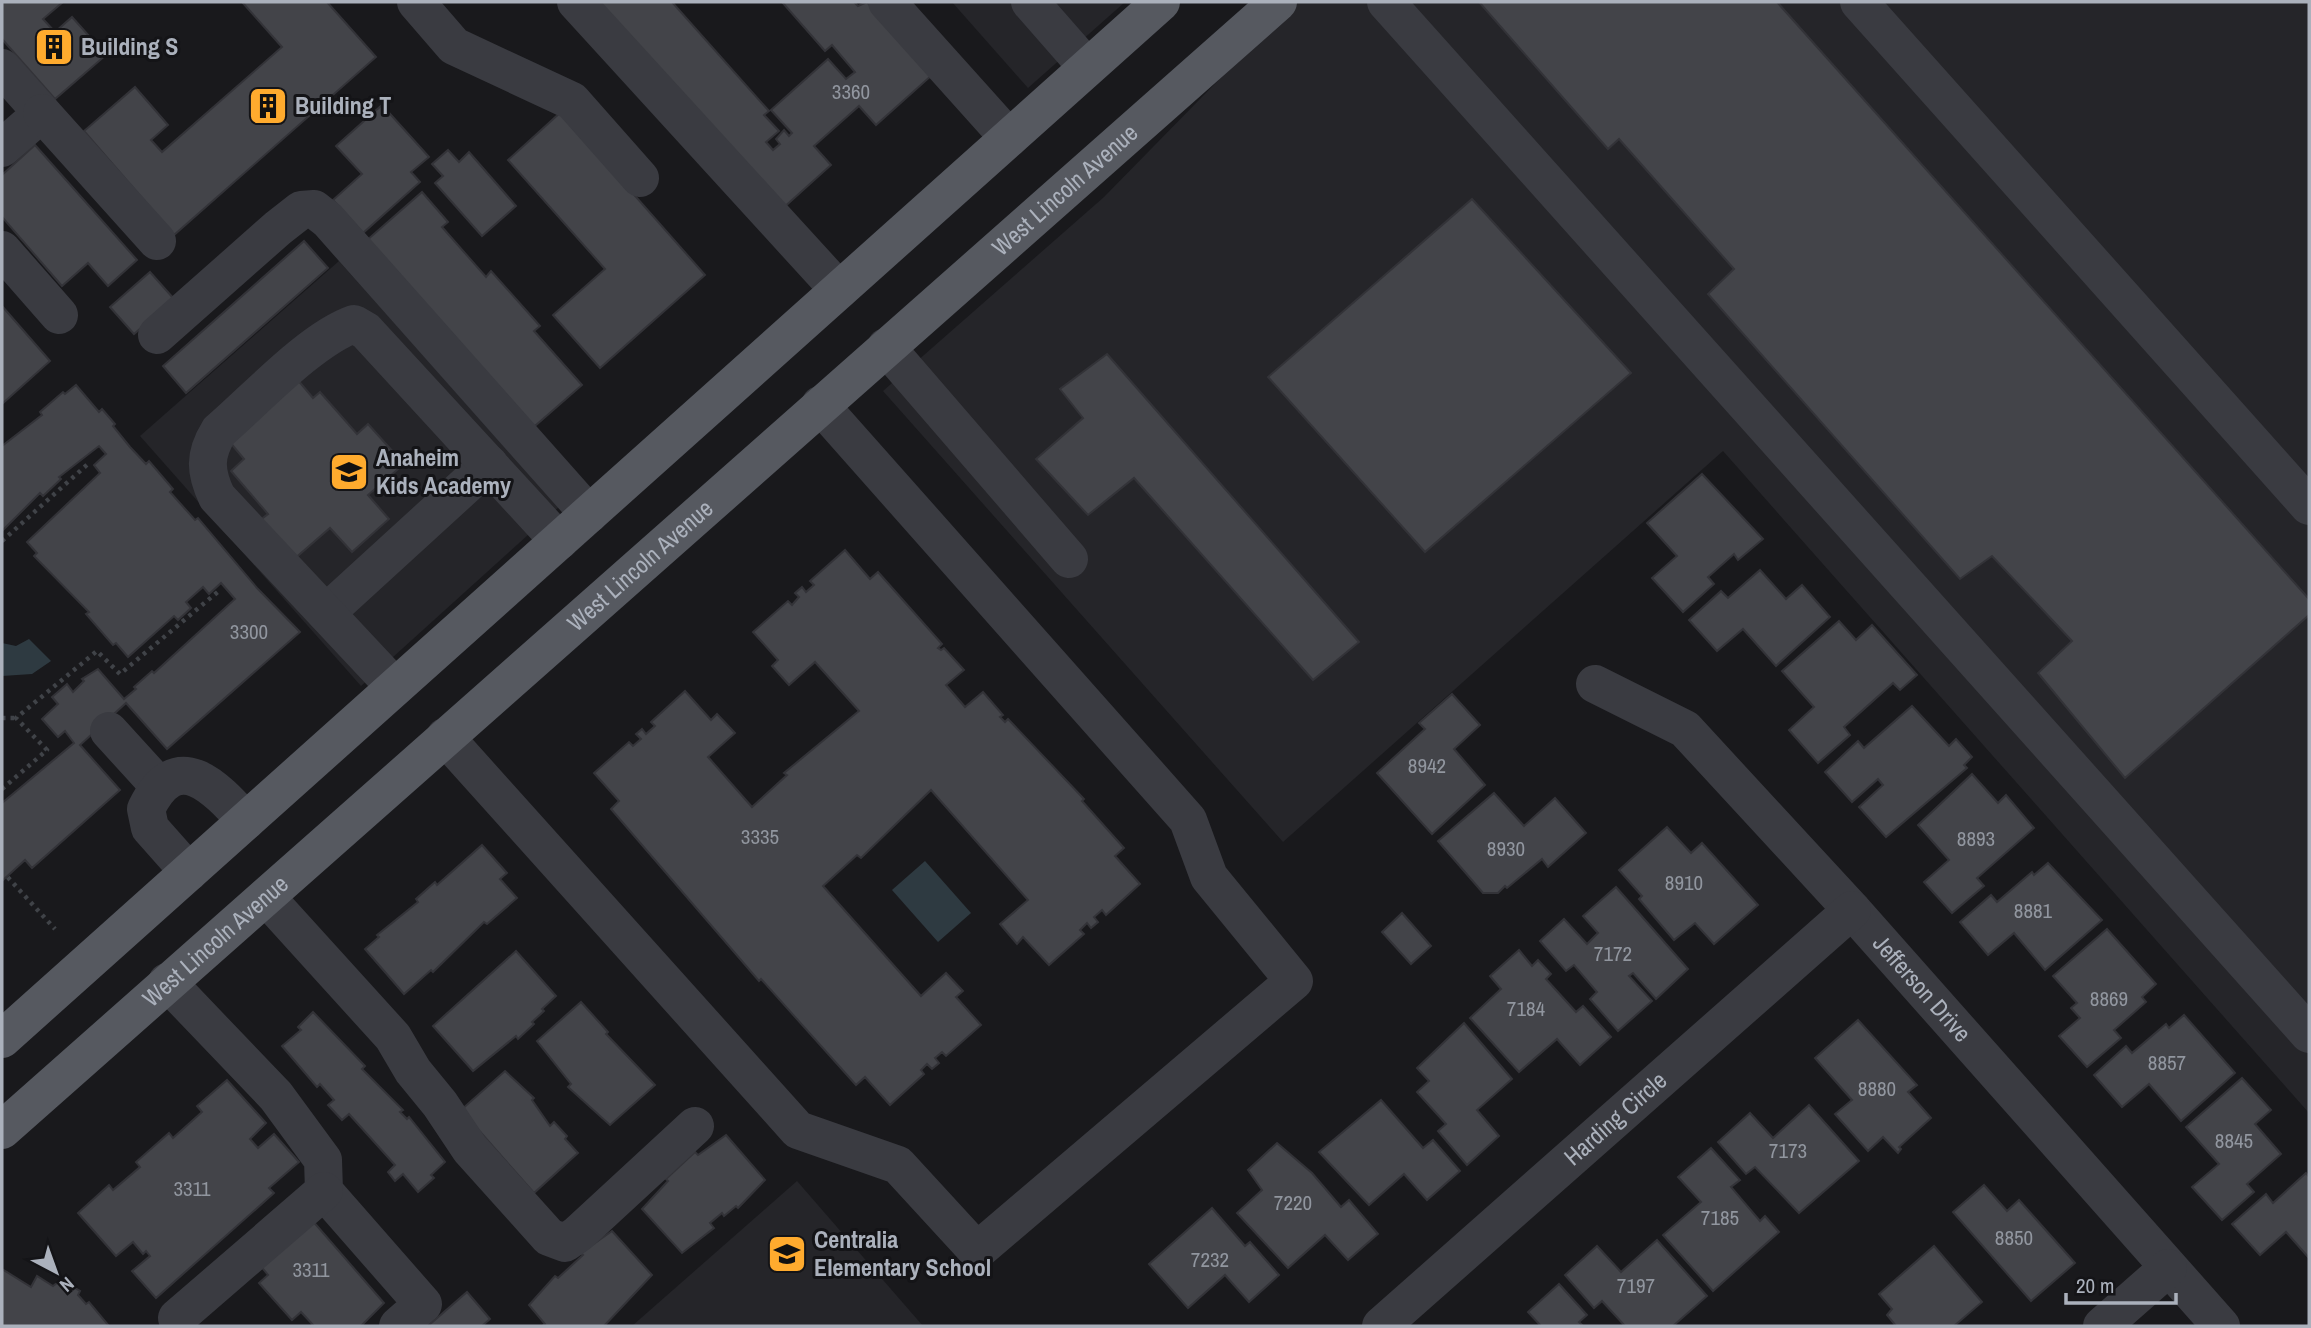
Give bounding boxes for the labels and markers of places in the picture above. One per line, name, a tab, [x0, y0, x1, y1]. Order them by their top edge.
building icon: Building S	[33, 26, 75, 68]
place label: Building S	[81, 30, 178, 62]
building icon: Building T	[247, 85, 289, 127]
place label: Building T	[295, 89, 391, 121]
place label: Anaheim Kids Academy	[376, 441, 511, 501]
school or university icon: Anaheim Kids Academy	[328, 451, 370, 493]
place label: Centralia Elementary School	[814, 1223, 991, 1283]
school or university icon: Centralia Elementary School	[766, 1233, 808, 1275]

